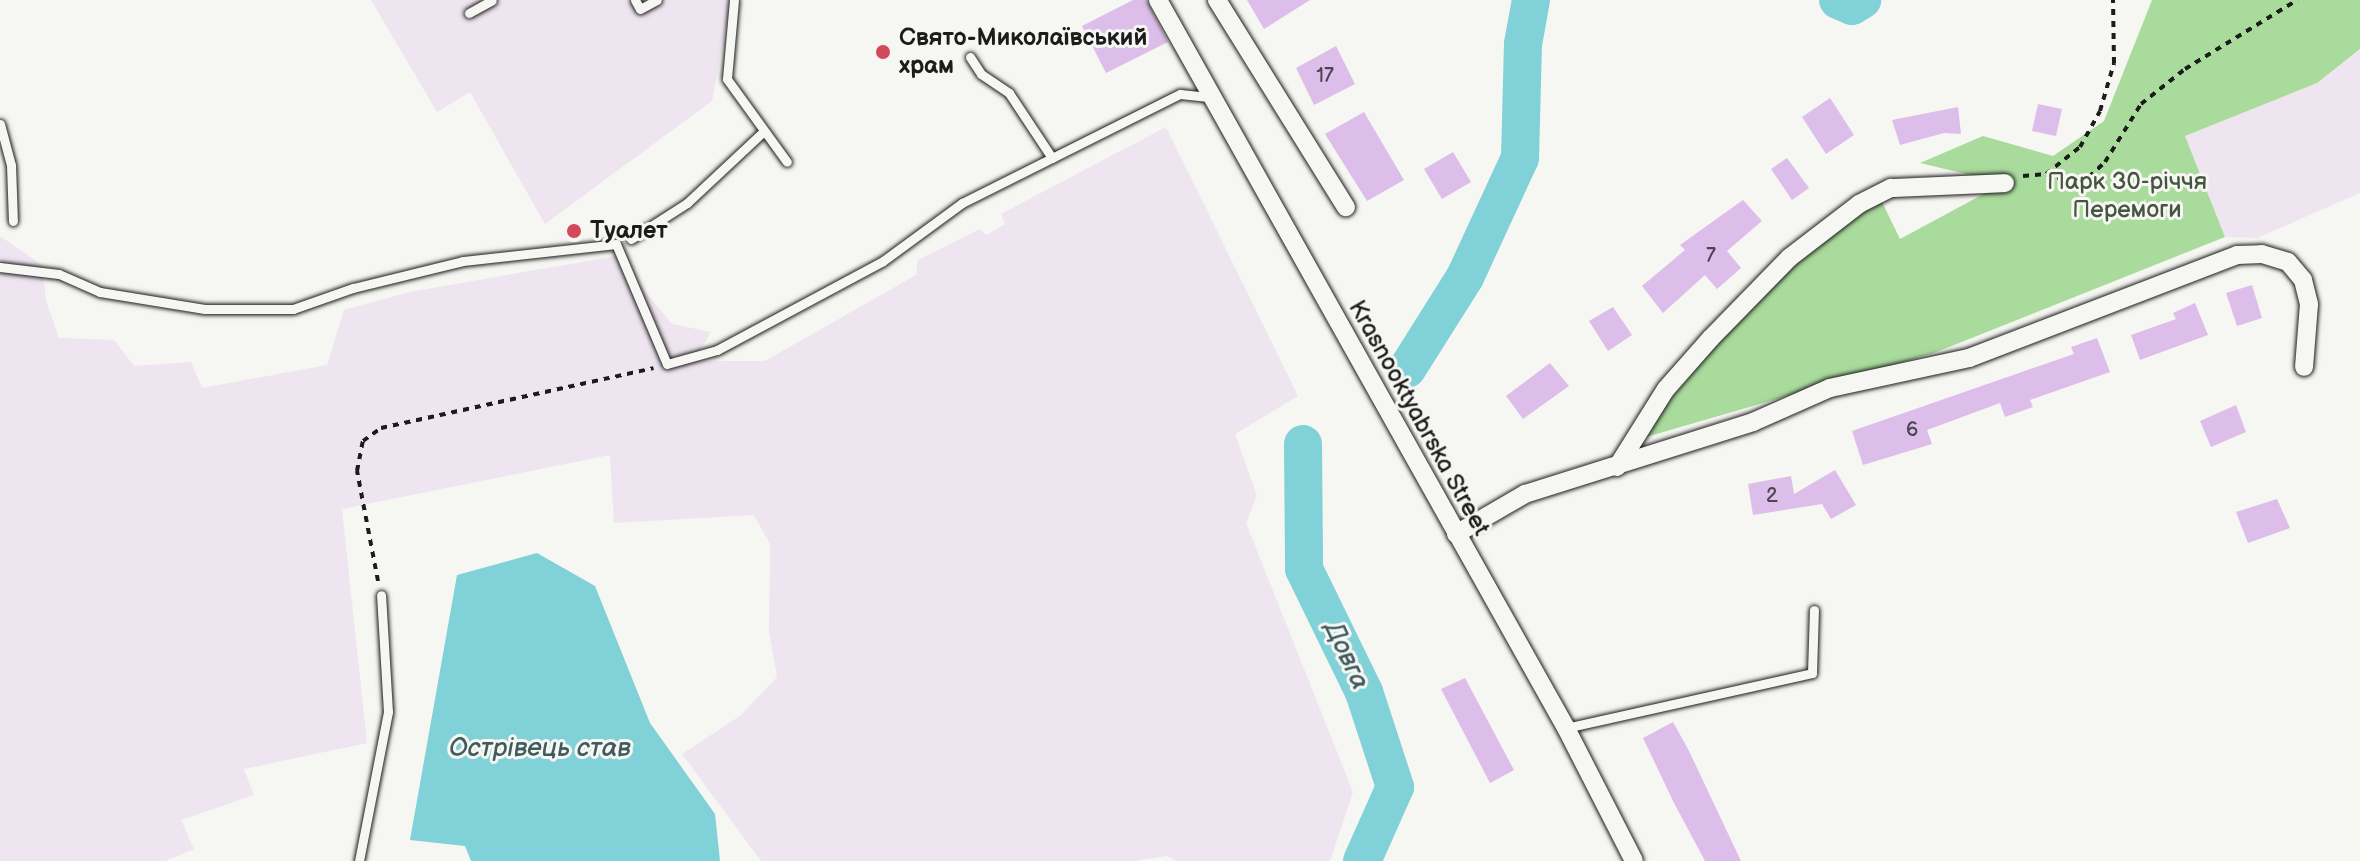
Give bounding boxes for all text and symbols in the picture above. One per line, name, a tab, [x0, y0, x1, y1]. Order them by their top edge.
place label: Свято-Миколаївський храм	[899, 24, 1147, 80]
marker: Свято-Миколаївський храм	[874, 43, 892, 61]
house number: 17	[1316, 64, 1334, 88]
park label: Парк 30-річчя Перемоги	[2047, 168, 2207, 224]
place label: Туалет	[590, 217, 668, 245]
marker: Туалет	[565, 222, 583, 240]
house number: 7	[1706, 244, 1716, 268]
street label: Krasnooktyabrska Street	[1342, 295, 1496, 541]
house number: 6	[1906, 418, 1918, 442]
house number: 2	[1766, 484, 1778, 508]
water label: Довга	[1317, 617, 1375, 695]
water label: Острівець став	[449, 733, 631, 765]

